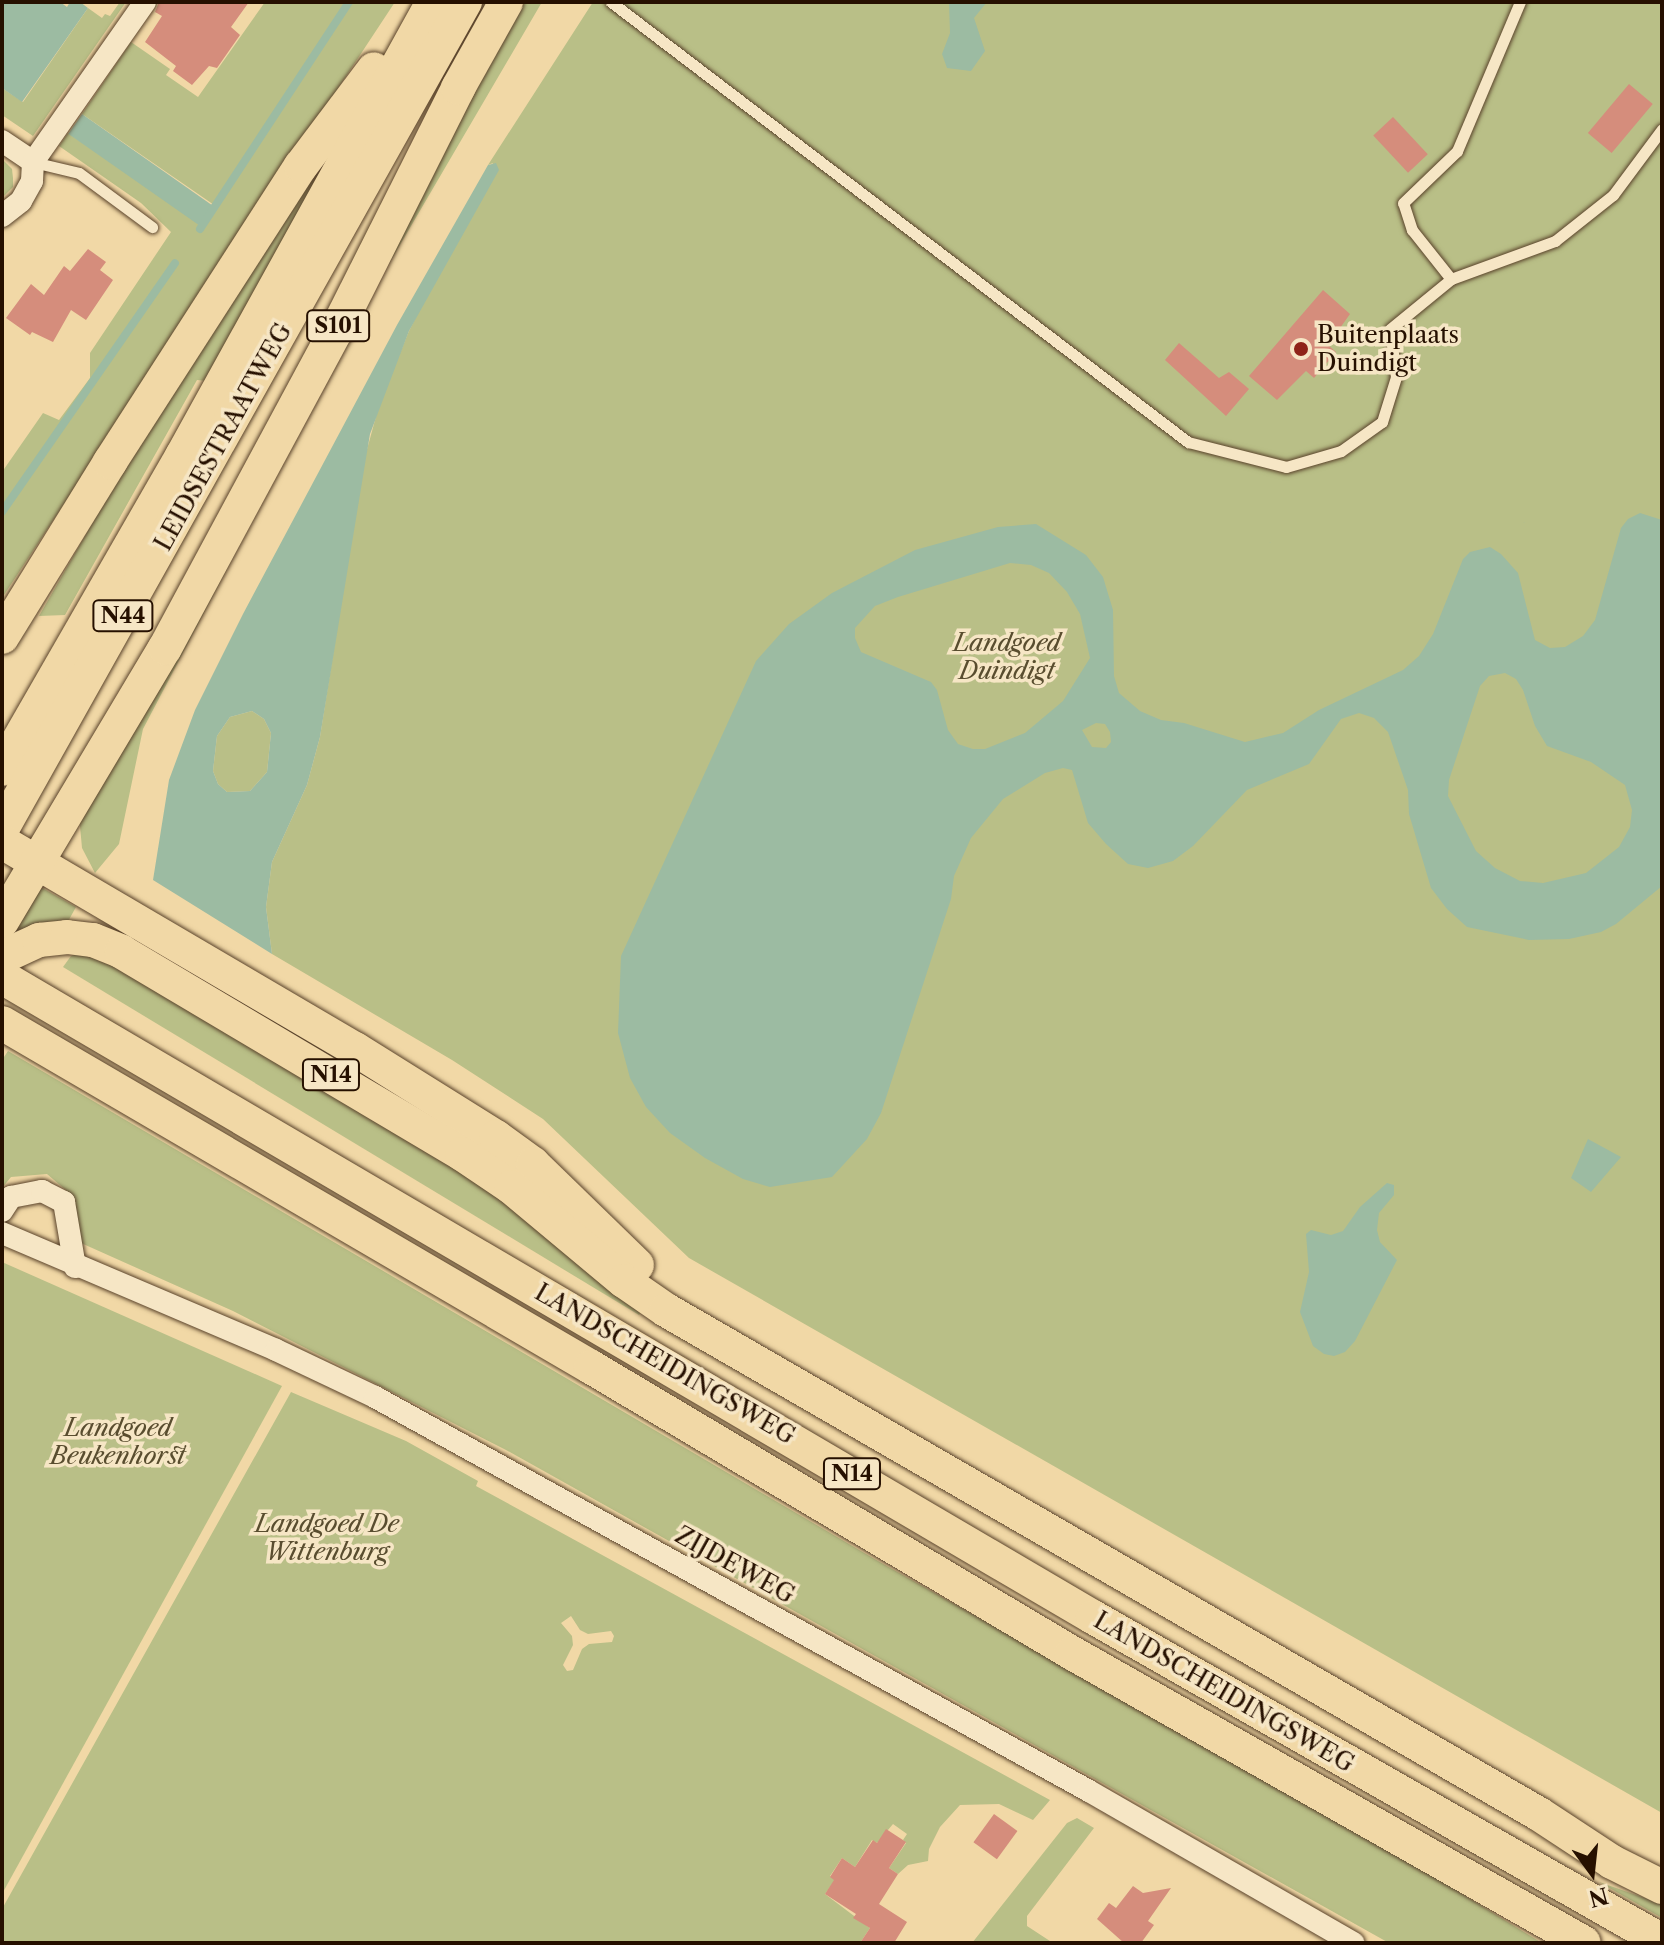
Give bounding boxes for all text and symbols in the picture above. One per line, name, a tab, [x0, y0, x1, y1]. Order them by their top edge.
road number: S101	[306, 308, 370, 344]
street label: LEIDSESTRAATWEG	[148, 318, 298, 556]
place label: Buitenplaats Duindigt	[1317, 321, 1459, 377]
marker: Buitenplaats Duindigt	[1292, 340, 1310, 358]
road number: N44	[91, 598, 155, 634]
park label: Landgoed Duindigt	[953, 629, 1061, 685]
road number: N14	[301, 1057, 361, 1093]
street label: LANDSCHEIDINGSWEG	[530, 1278, 800, 1450]
park label: Landgoed Beukenhorst	[50, 1414, 186, 1470]
road number: N14	[822, 1456, 882, 1492]
park label: Landgoed De Wittenburg	[255, 1510, 399, 1566]
street label: ZIJDEWEG	[670, 1520, 800, 1610]
street label: LANDSCHEIDINGSWEG	[1089, 1606, 1359, 1778]
north arrow	[1552, 1833, 1632, 1913]
text: N	[1586, 1881, 1611, 1912]

